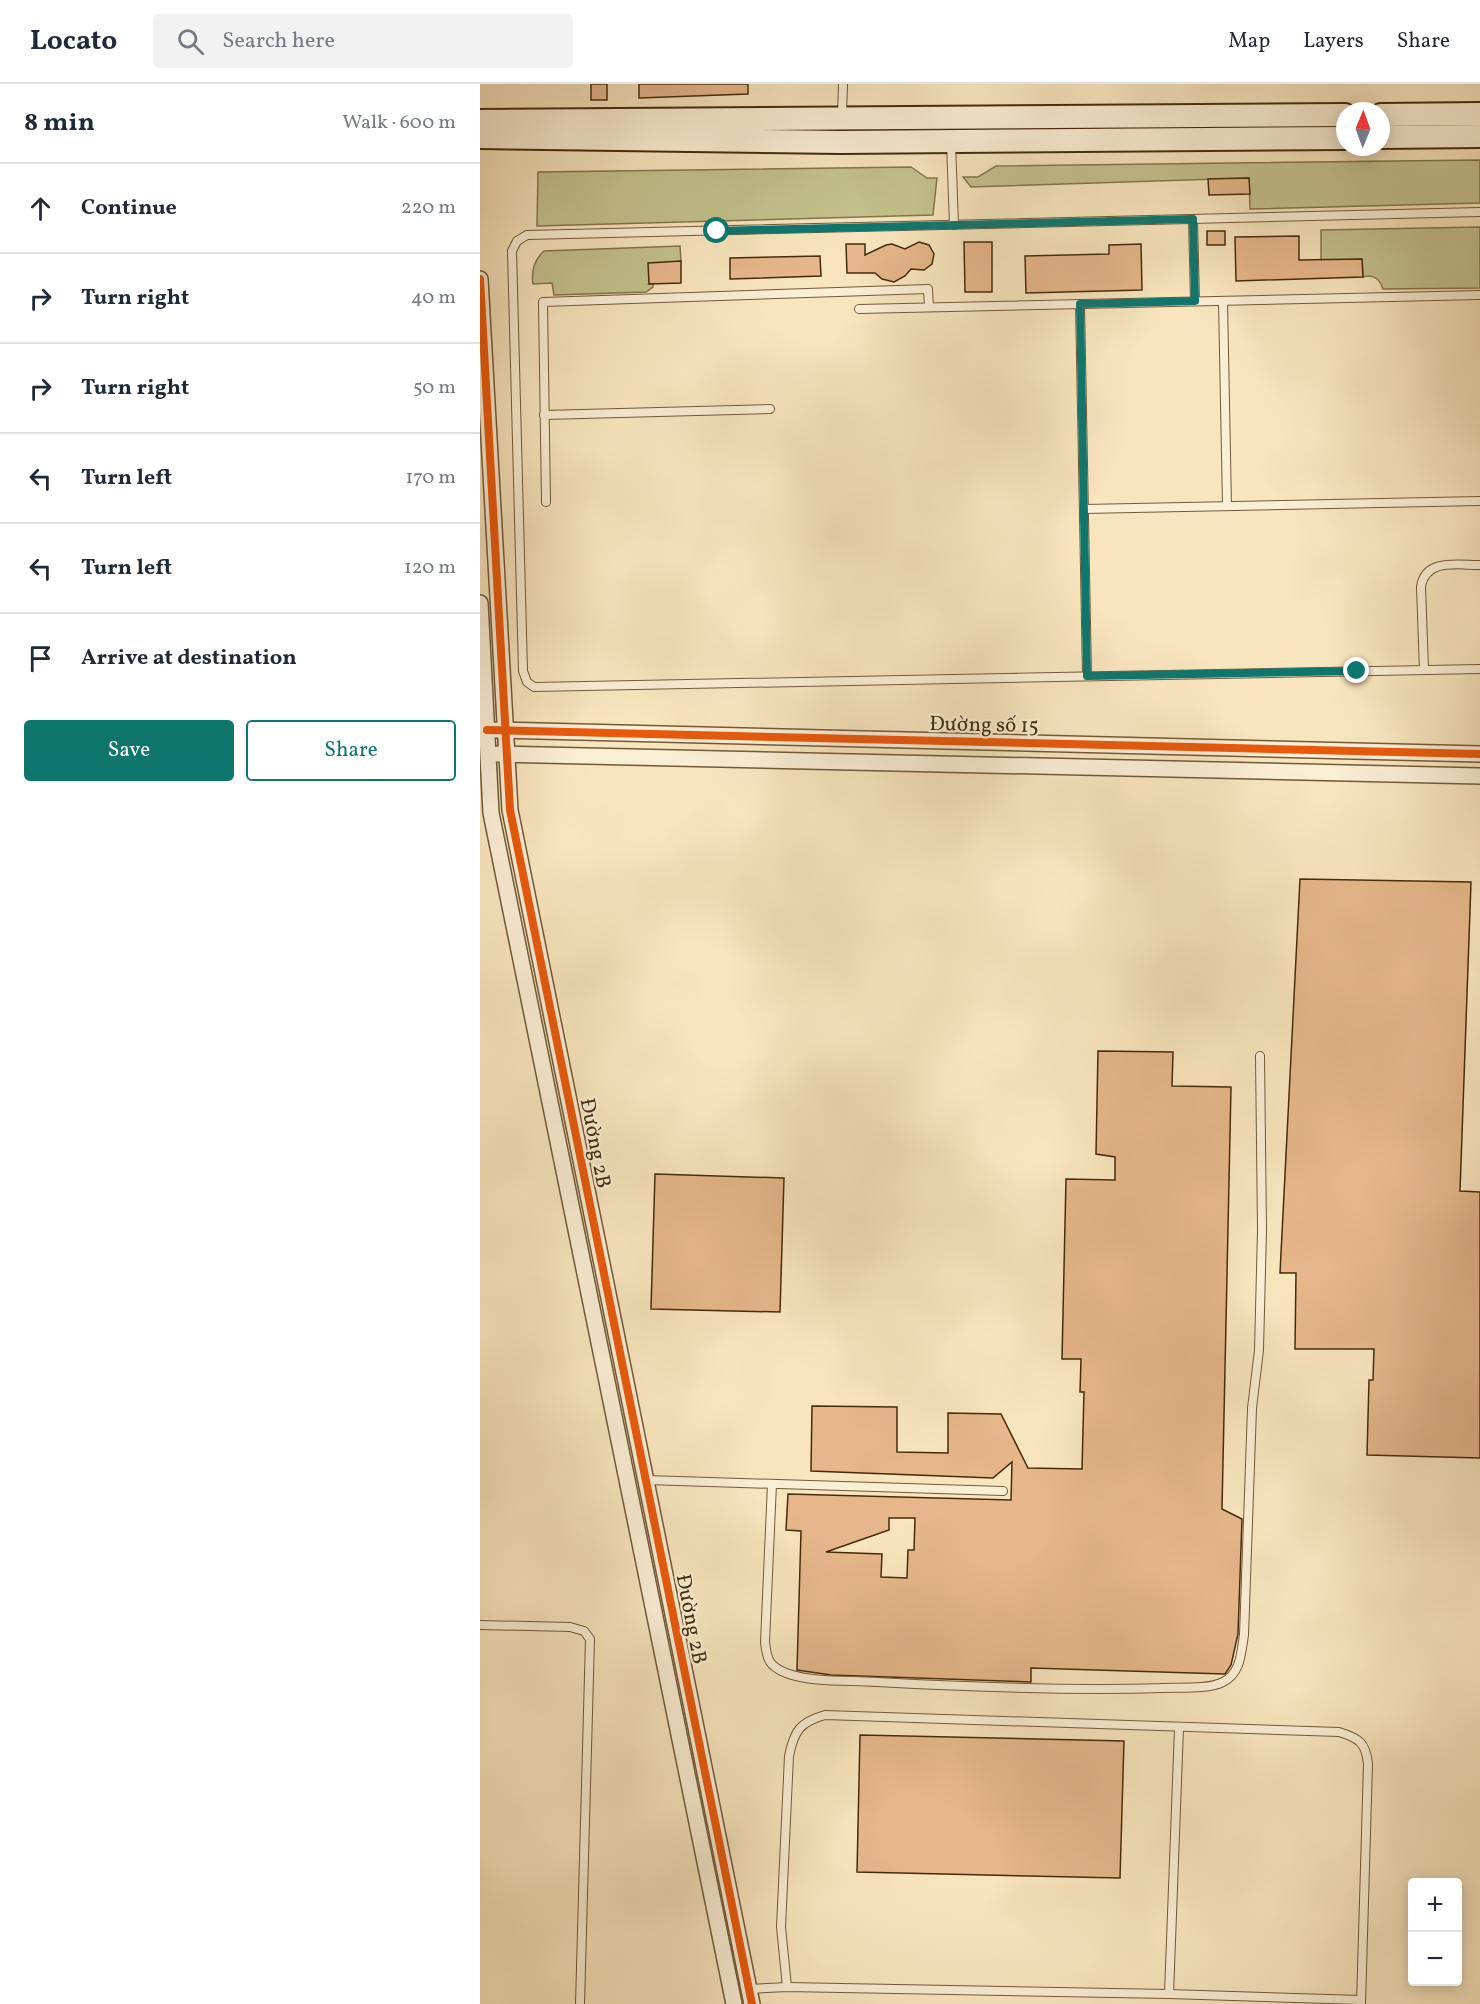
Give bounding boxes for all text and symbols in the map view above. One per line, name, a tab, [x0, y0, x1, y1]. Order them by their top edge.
search box	[153, 14, 573, 68]
text: Locato	[30, 22, 117, 61]
icon: search	[174, 25, 207, 58]
text: Search here	[222, 26, 335, 57]
text: Map	[1228, 27, 1270, 56]
text: Layers	[1303, 27, 1364, 56]
text: Share	[1397, 27, 1450, 56]
north arrow	[1336, 102, 1390, 156]
text: 8 min	[24, 105, 95, 141]
text: Walk · 600 m	[342, 109, 456, 137]
icon: ahead	[24, 192, 57, 225]
text: Continue	[81, 193, 177, 224]
text: 220 m	[401, 194, 456, 222]
route start	[703, 217, 729, 243]
icon: right	[24, 282, 57, 315]
text: Turn right	[81, 283, 189, 314]
text: 40 m	[411, 284, 456, 312]
icon: right	[24, 372, 57, 405]
text: Turn right	[81, 373, 189, 404]
text: 50 m	[413, 374, 456, 402]
icon: left	[24, 462, 57, 495]
text: Turn left	[81, 463, 172, 494]
text: 170 m	[406, 464, 456, 492]
icon: left	[24, 552, 57, 585]
text: Turn left	[81, 553, 172, 584]
text: 120 m	[404, 554, 456, 582]
icon: arrive	[24, 642, 57, 675]
text: Arrive at destination	[81, 643, 297, 674]
route end	[1343, 657, 1369, 683]
street label: Đường số 15	[929, 710, 1039, 741]
button: Save	[24, 720, 234, 781]
button: Share	[246, 720, 456, 781]
street label: Đường 2B	[572, 1096, 617, 1191]
street label: Đường 2B	[668, 1572, 713, 1667]
map controls	[1408, 1878, 1462, 1986]
button: +	[1408, 1878, 1462, 1932]
button: −	[1408, 1932, 1462, 1986]

